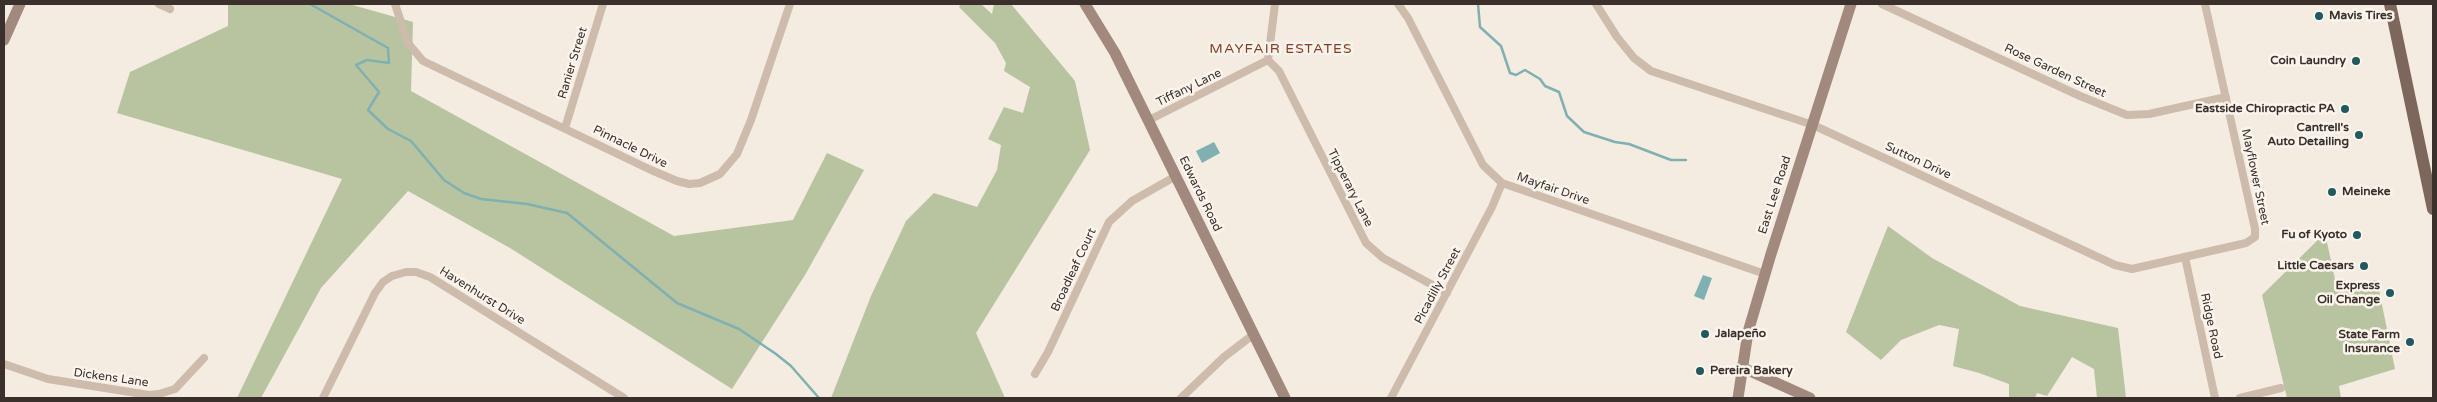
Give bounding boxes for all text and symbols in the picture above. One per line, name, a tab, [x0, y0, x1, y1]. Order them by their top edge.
place label: Mavis Tires	[2329, 9, 2393, 23]
marker: Mavis Tires	[2313, 10, 2325, 22]
street label: Ranier Street	[555, 25, 591, 101]
district label: MAYFAIR ESTATES	[1207, 41, 1355, 57]
street label: Rose Garden Street	[2002, 41, 2108, 101]
place label: Coin Laundry	[2270, 54, 2346, 68]
marker: Coin Laundry	[2350, 55, 2362, 67]
street label: Tiffany Lane	[1154, 66, 1224, 110]
place label: Eastside Chiropractic PA	[2195, 102, 2335, 116]
marker: Eastside Chiropractic PA	[2339, 103, 2351, 115]
place label: Cantrell's Auto Detailing	[2267, 121, 2349, 149]
street label: Pinnacle Drive	[590, 123, 670, 171]
street label: Mayflower Street	[2238, 128, 2272, 226]
marker: Cantrell's Auto Detailing	[2353, 129, 2365, 141]
street label: Sutton Drive	[1883, 139, 1953, 183]
street label: Tipperary Lane	[1324, 147, 1376, 229]
street label: Edwards Road	[1175, 154, 1225, 234]
street label: East Lee Road	[1756, 154, 1794, 236]
street label: Mayfair Drive	[1515, 170, 1591, 208]
place label: Meineke	[2342, 185, 2391, 199]
marker: Meineke	[2326, 186, 2338, 198]
street label: Broadleaf Court	[1048, 226, 1100, 314]
place label: Fu of Kyoto	[2281, 228, 2347, 242]
marker: Fu of Kyoto	[2351, 229, 2363, 241]
street label: Picadilly Street	[1412, 245, 1464, 327]
place label: Little Caesars	[2277, 259, 2354, 273]
marker: Little Caesars	[2358, 260, 2370, 272]
street label: Havenhurst Drive	[437, 264, 527, 328]
place label: Express Oil Change	[2317, 279, 2380, 307]
marker: Express Oil Change	[2384, 287, 2396, 299]
street label: Ridge Road	[2197, 292, 2225, 360]
place label: Jalapeño	[1715, 327, 1766, 341]
marker: Jalapeño	[1699, 328, 1711, 340]
place label: State Farm Insurance	[2339, 328, 2400, 356]
marker: State Farm Insurance	[2404, 336, 2416, 348]
place label: Pereira Bakery	[1710, 364, 1793, 378]
marker: Pereira Bakery	[1694, 365, 1706, 377]
street label: Dickens Lane	[73, 366, 149, 390]

